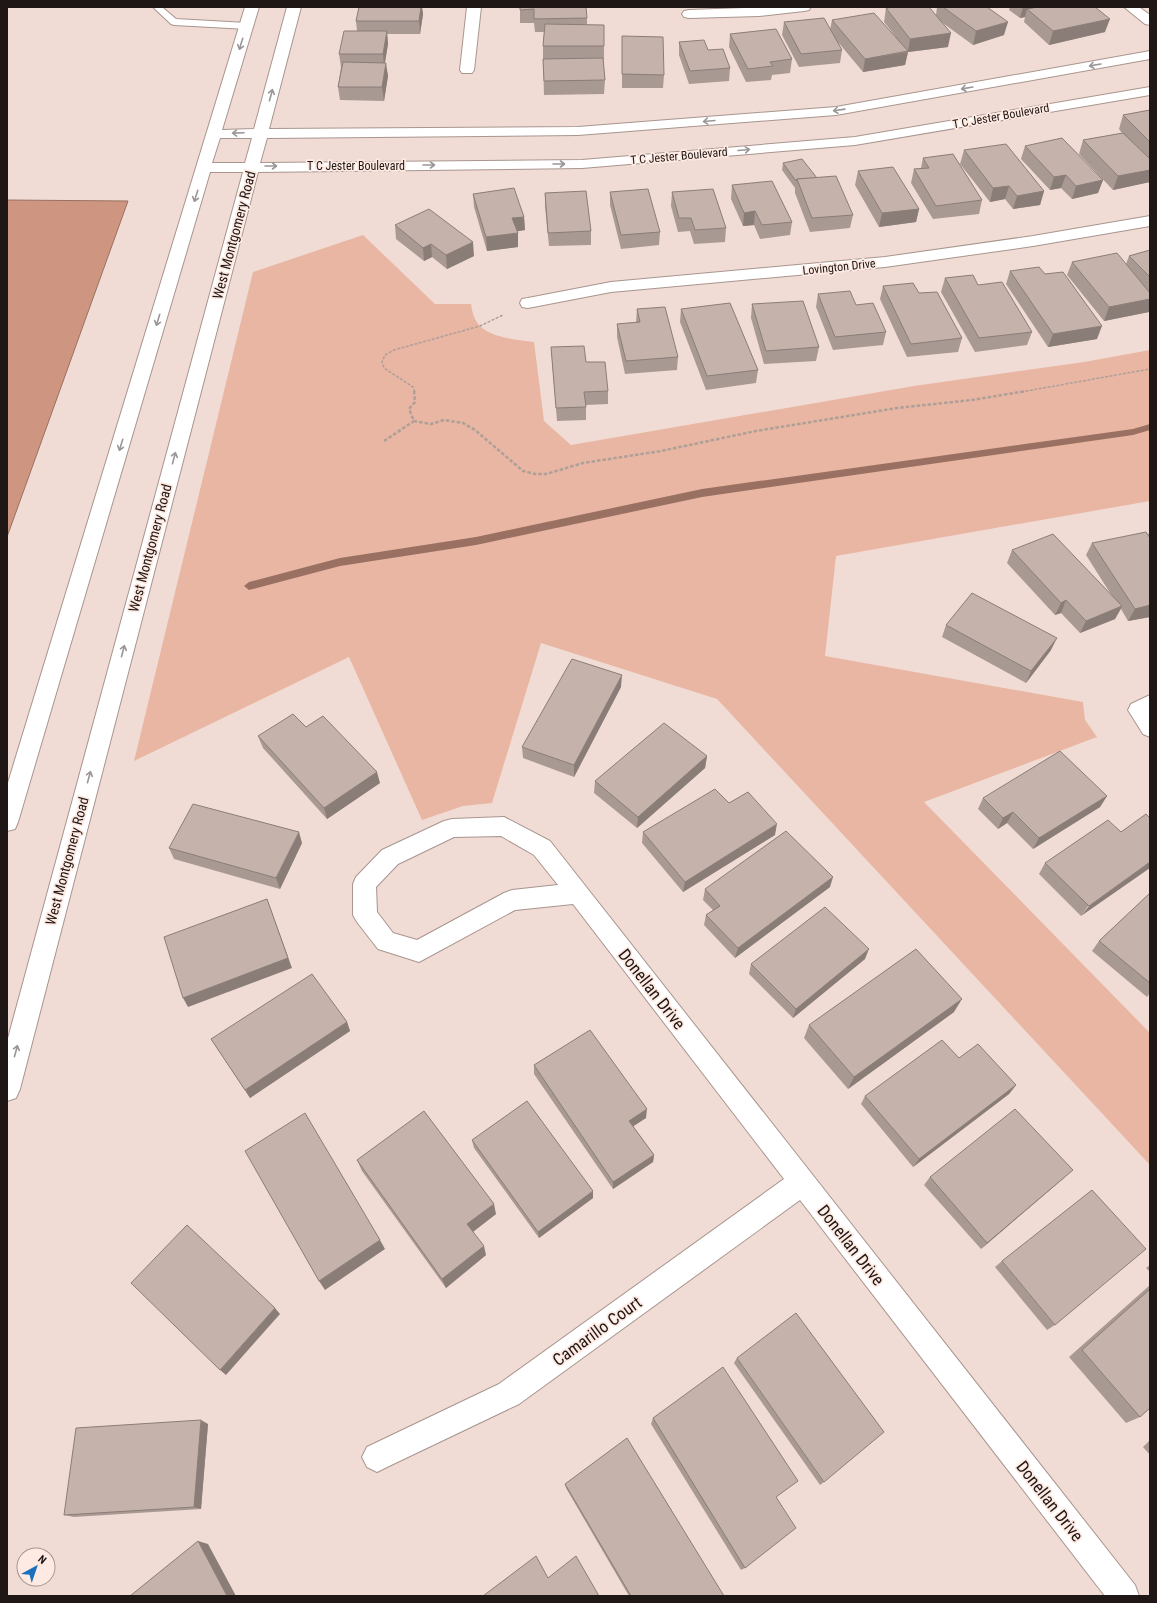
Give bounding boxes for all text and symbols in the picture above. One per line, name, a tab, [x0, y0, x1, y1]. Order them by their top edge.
one-way arrow	[237, 38, 244, 51]
one-way arrow	[1089, 61, 1102, 69]
one-way arrow	[961, 84, 974, 92]
one-way arrow	[268, 89, 275, 102]
street label: T C Jester Boulevard	[952, 101, 1050, 131]
one-way arrow	[833, 106, 846, 114]
one-way arrow	[703, 117, 716, 124]
one-way arrow	[232, 130, 245, 137]
street label: T C Jester Boulevard	[630, 145, 728, 167]
one-way arrow	[737, 147, 750, 154]
street label: T C Jester Boulevard	[307, 159, 405, 173]
one-way arrow	[552, 160, 565, 168]
one-way arrow	[422, 161, 435, 169]
one-way arrow	[264, 162, 277, 170]
street label: West Montgomery Road	[209, 169, 259, 301]
one-way arrow	[192, 189, 199, 202]
street label: Lovington Drive	[802, 256, 877, 278]
one-way arrow	[154, 313, 161, 326]
one-way arrow	[117, 438, 124, 451]
one-way arrow	[171, 452, 178, 465]
street label: West Montgomery Road	[125, 482, 175, 614]
one-way arrow	[120, 645, 127, 658]
one-way arrow	[86, 770, 93, 783]
street label: West Montgomery Road	[42, 795, 92, 927]
street label: Donellan Drive	[614, 945, 690, 1033]
one-way arrow	[13, 1045, 20, 1058]
street label: Donellan Drive	[813, 1201, 889, 1289]
street label: Camarillo Court	[549, 1292, 645, 1370]
street label: Donellan Drive	[1012, 1457, 1088, 1545]
north arrow	[16, 1547, 56, 1587]
text: N	[35, 1553, 49, 1567]

